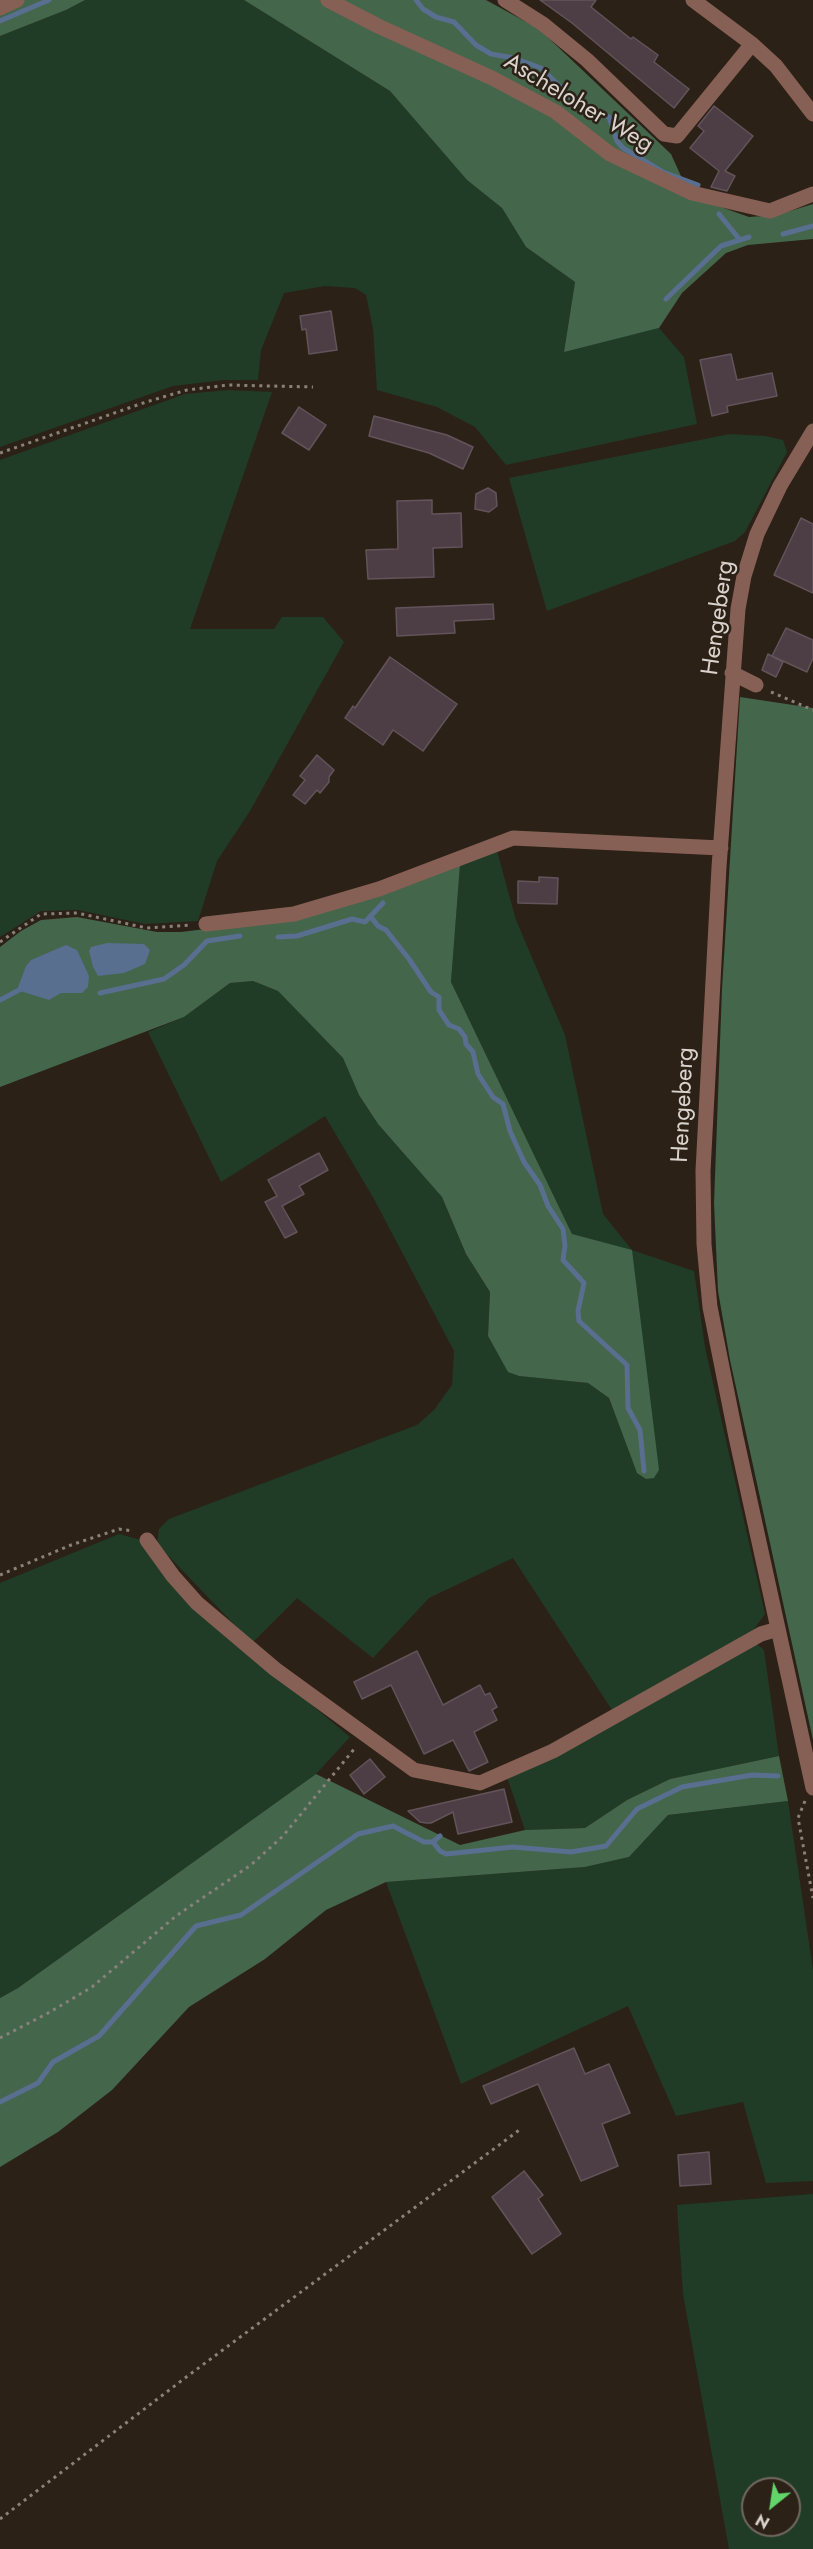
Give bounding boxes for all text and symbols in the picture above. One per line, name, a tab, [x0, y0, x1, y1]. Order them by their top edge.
street label: Ascheloher Weg	[498, 48, 658, 160]
street label: Hengeberg	[697, 559, 741, 677]
street label: Hengeberg	[667, 1046, 701, 1164]
north arrow	[741, 2477, 801, 2537]
text: N	[751, 2508, 774, 2534]

